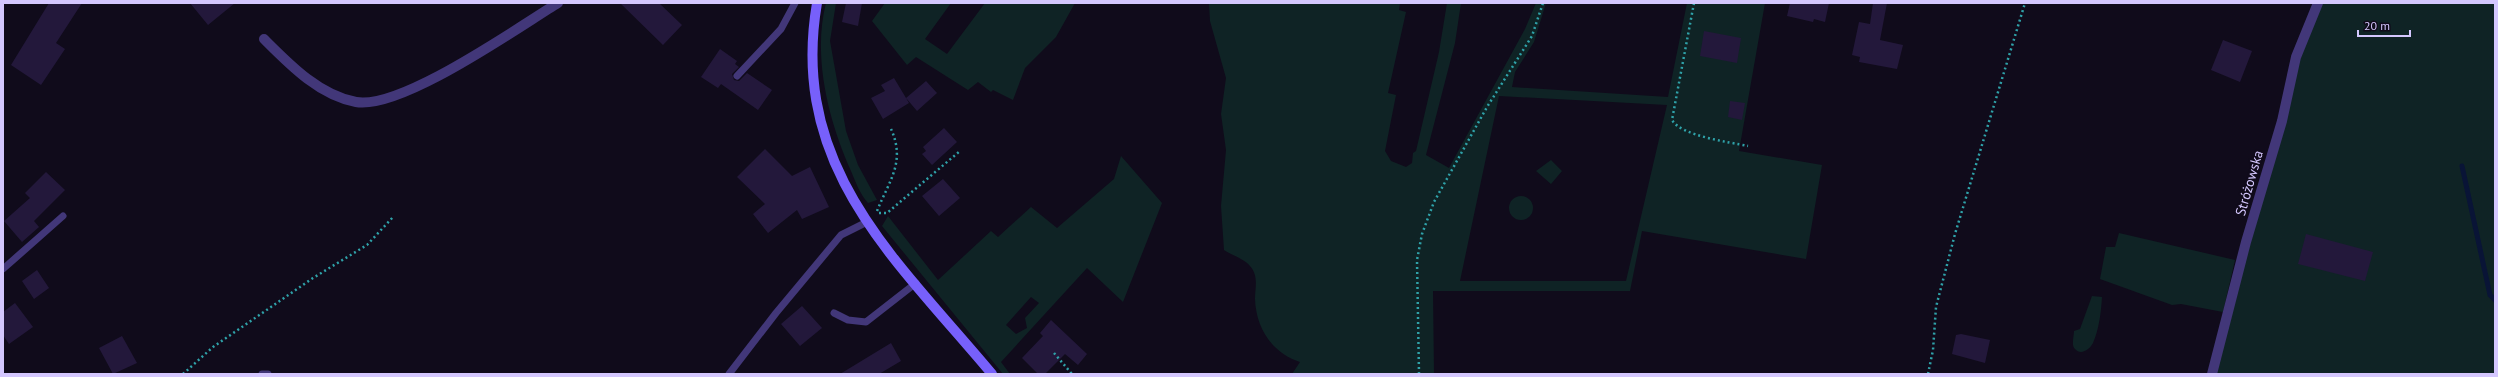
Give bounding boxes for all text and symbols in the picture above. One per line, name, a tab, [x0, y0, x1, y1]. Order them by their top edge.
scale bar	[2358, 12, 2410, 38]
text: 20 m	[2364, 18, 2390, 33]
street label: Stróżowska	[2231, 148, 2267, 218]

